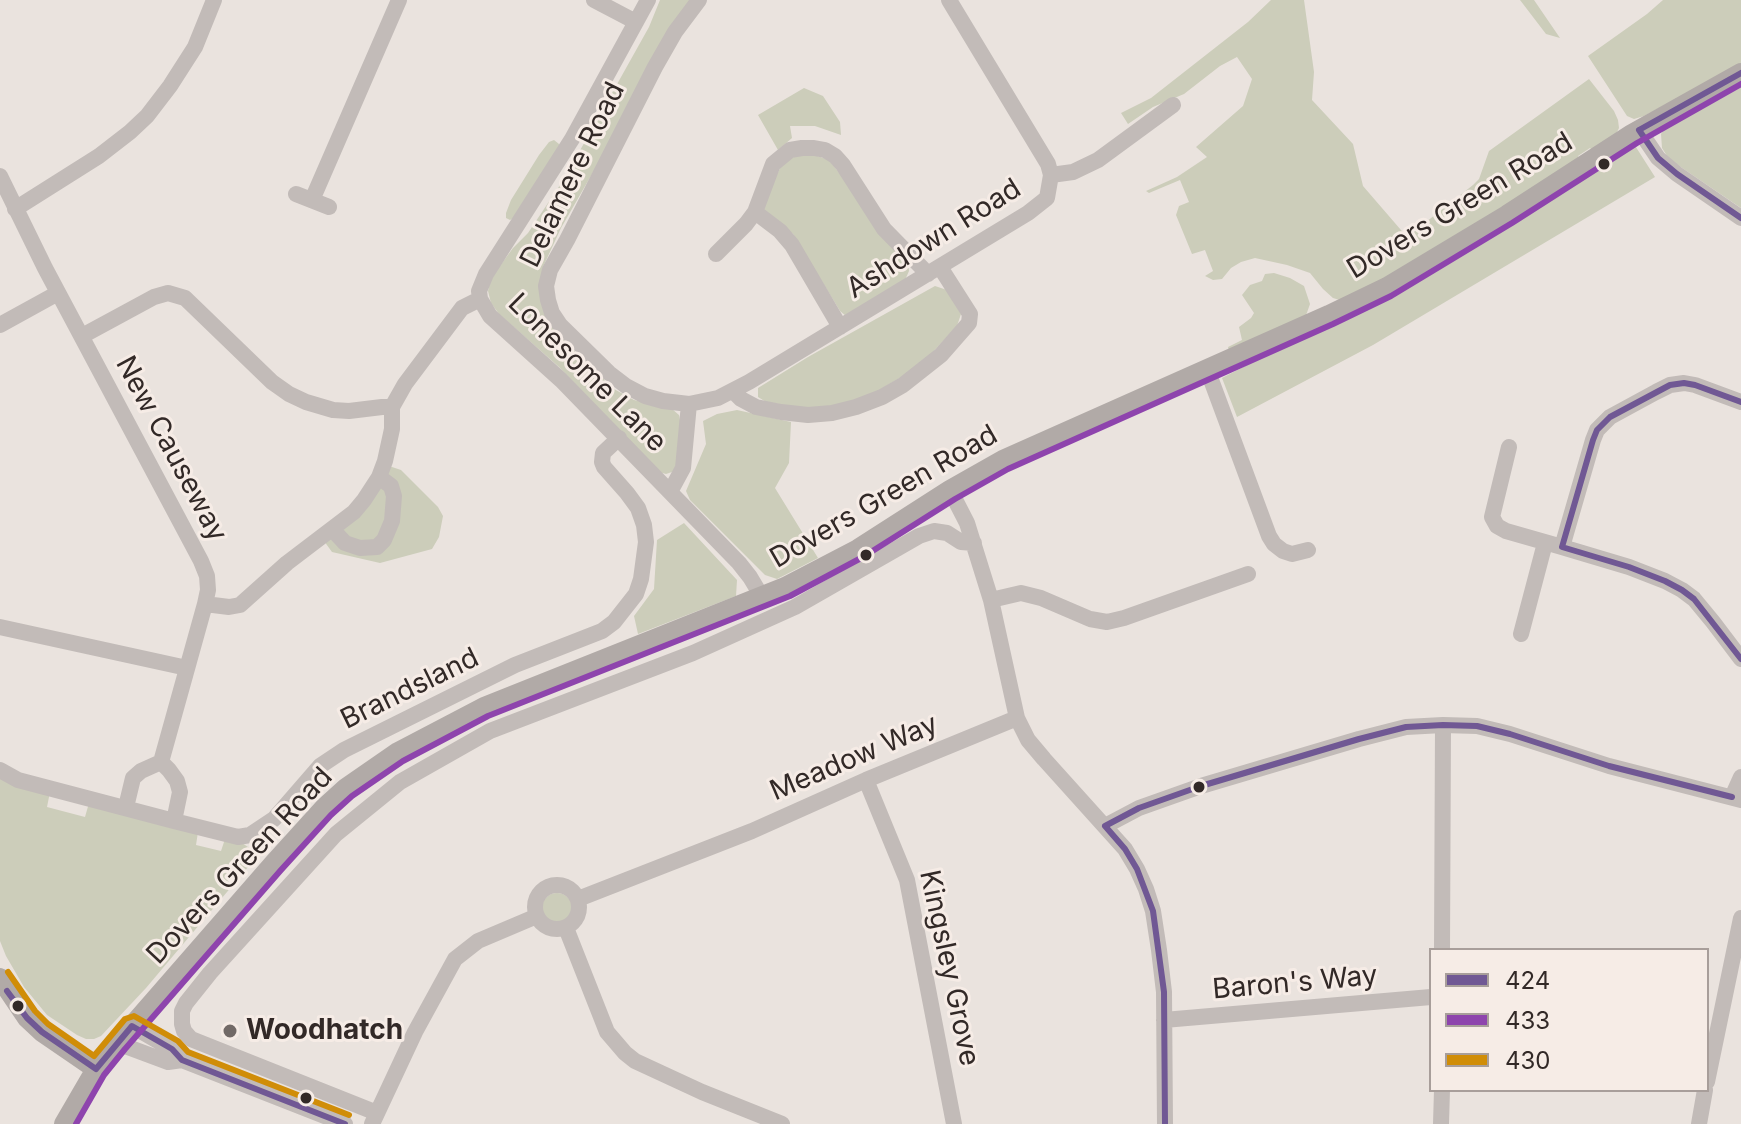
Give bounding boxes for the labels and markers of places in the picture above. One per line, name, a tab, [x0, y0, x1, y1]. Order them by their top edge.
unlabelled marker	[1596, 156, 1612, 172]
unlabelled marker	[858, 547, 874, 563]
unlabelled marker	[1191, 779, 1207, 795]
unlabelled marker	[10, 998, 26, 1014]
place label: Woodhatch	[246, 1014, 403, 1048]
marker: Woodhatch	[221, 1022, 239, 1040]
unlabelled marker	[298, 1090, 314, 1106]

